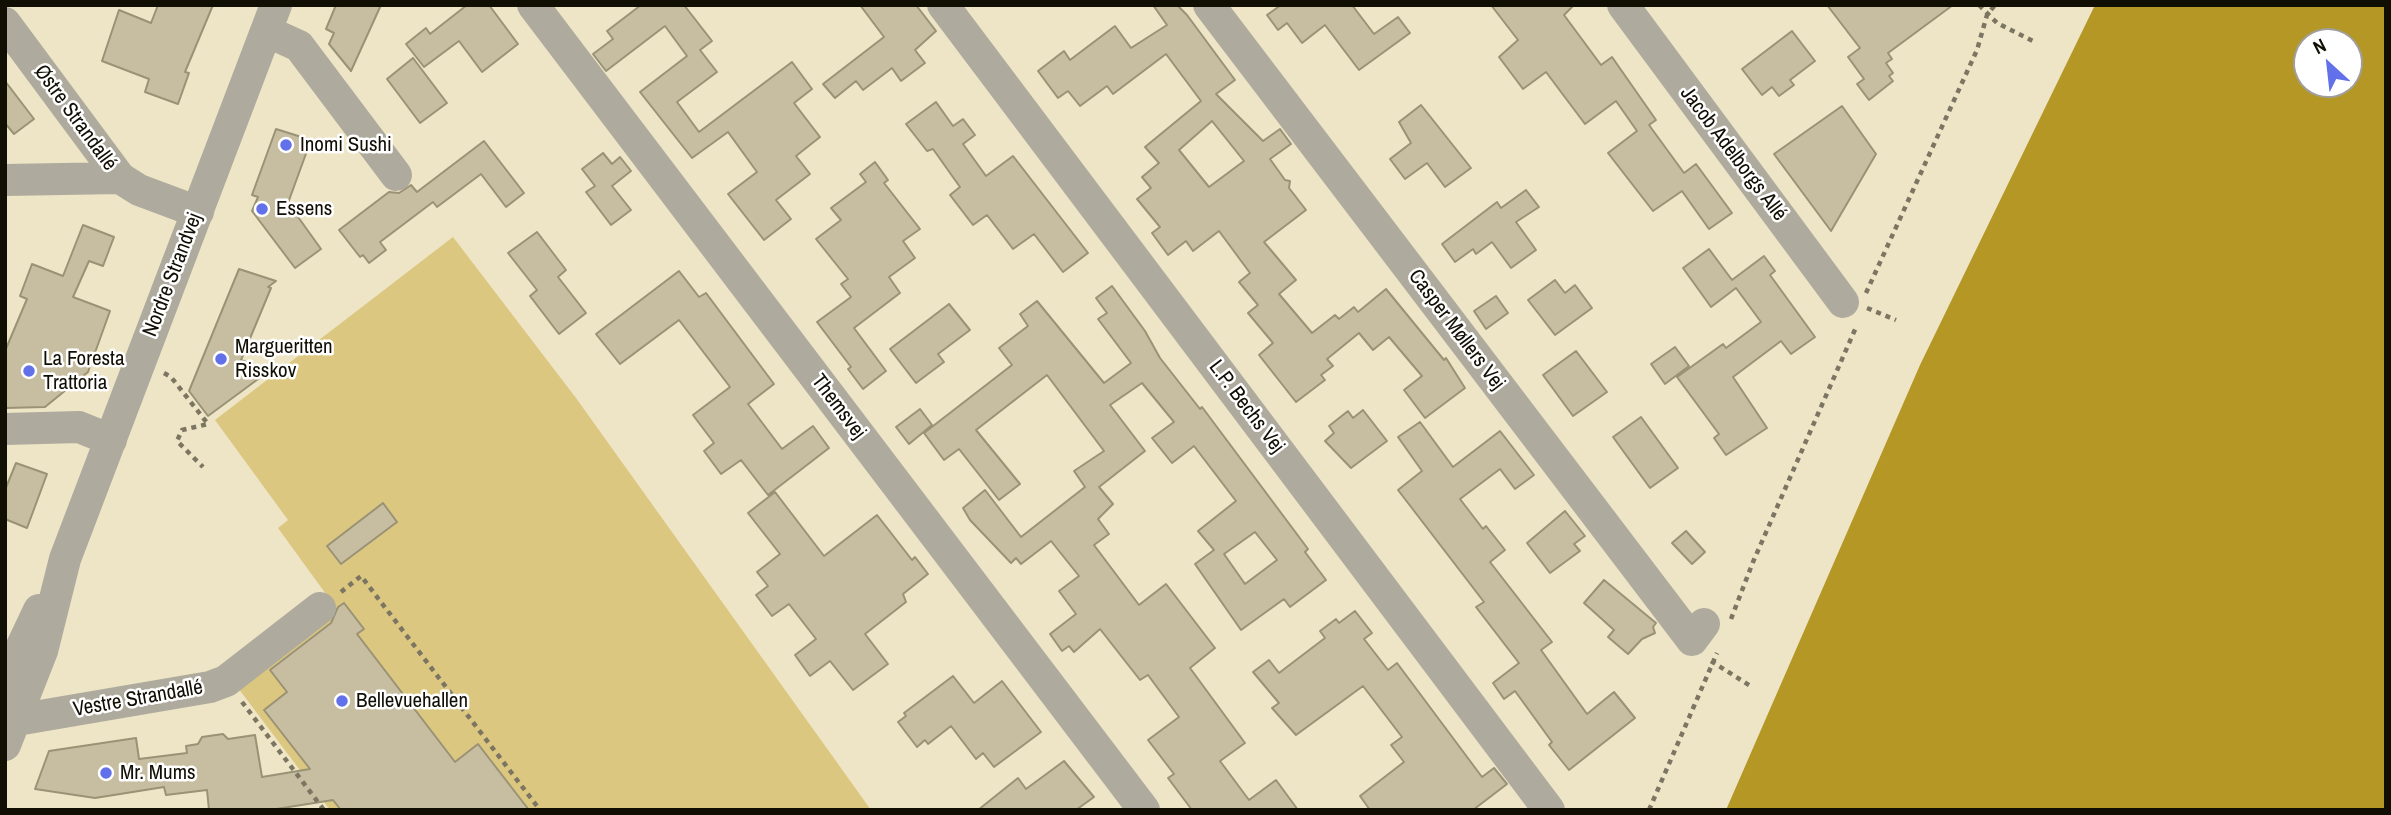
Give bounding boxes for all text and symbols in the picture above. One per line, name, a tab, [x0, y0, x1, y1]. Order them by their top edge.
north arrow	[2293, 28, 2363, 98]
text: N	[2308, 32, 2330, 60]
street label: Østre Strandallé	[28, 60, 122, 176]
street label: Jacob Adelborgs Allé	[1674, 82, 1792, 226]
place label: Inomi Sushi	[300, 132, 392, 158]
marker: Inomi Sushi	[278, 137, 294, 153]
place label: Essens	[276, 196, 332, 222]
marker: Essens	[254, 201, 270, 217]
street label: Nordre Strandvej	[138, 210, 208, 340]
street label: Casper Møllers Vej	[1402, 265, 1510, 395]
place label: Margueritten Risskov	[235, 334, 333, 384]
place label: La Foresta Trattoria	[43, 346, 124, 396]
marker: Margueritten Risskov	[213, 351, 229, 367]
street label: L.P. Bechs Vej	[1203, 356, 1289, 458]
marker: La Foresta Trattoria	[21, 363, 37, 379]
street label: Themsvej	[805, 370, 871, 444]
street label: Vestre Strandallé	[71, 675, 205, 723]
place label: Bellevuehallen	[356, 688, 468, 714]
marker: Bellevuehallen	[334, 693, 350, 709]
place label: Mr. Mums	[120, 760, 196, 786]
marker: Mr. Mums	[98, 765, 114, 781]

